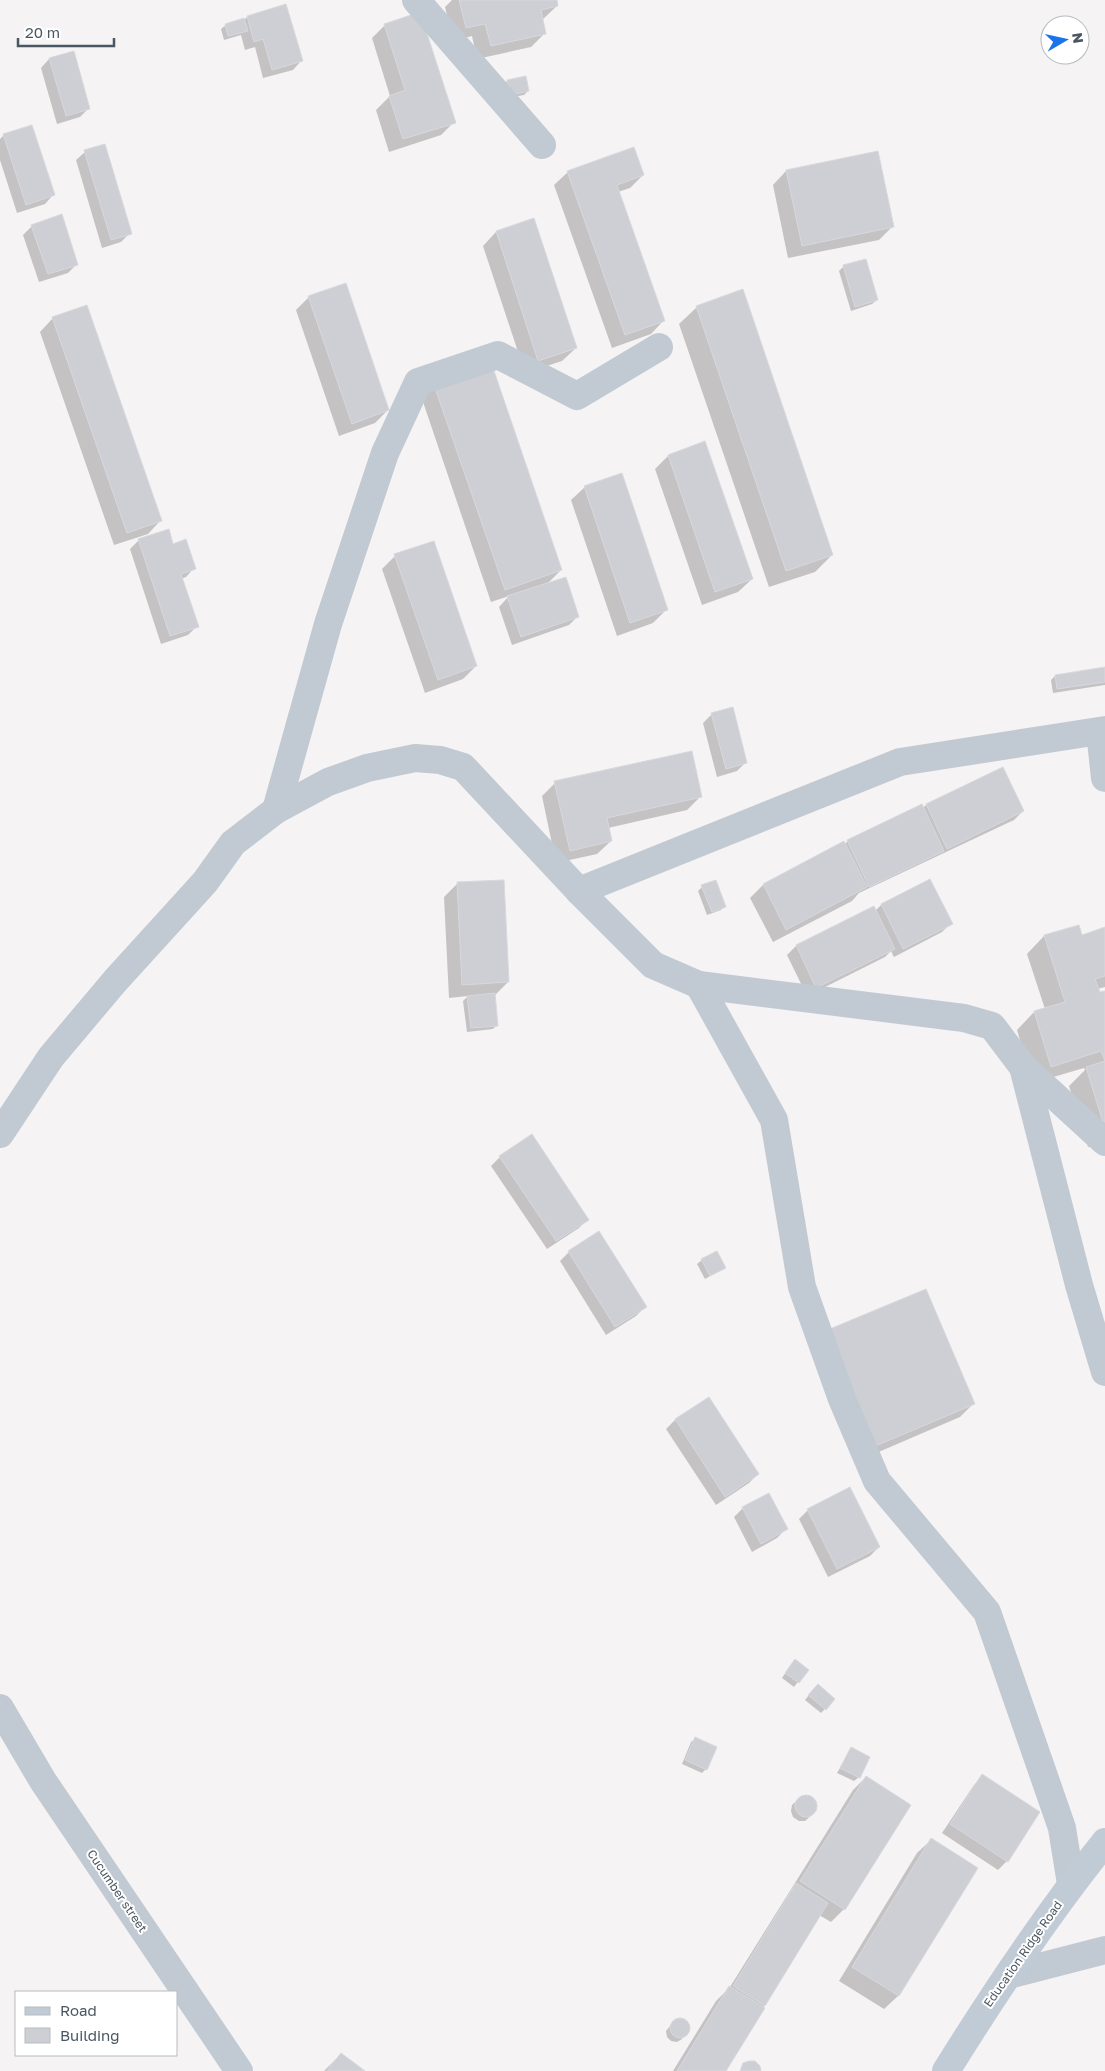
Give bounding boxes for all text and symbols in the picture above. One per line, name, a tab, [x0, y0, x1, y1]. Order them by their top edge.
scale bar	[18, 15, 114, 47]
north arrow	[1040, 15, 1090, 65]
text: 20 m	[25, 23, 60, 41]
text: N	[1069, 31, 1088, 44]
street label: Cucumber street	[84, 1847, 151, 1935]
street label: Education Ridge Road	[980, 1898, 1065, 2010]
legend	[15, 1991, 178, 2056]
text: Road	[60, 2001, 97, 2019]
text: Building	[60, 2026, 120, 2044]

